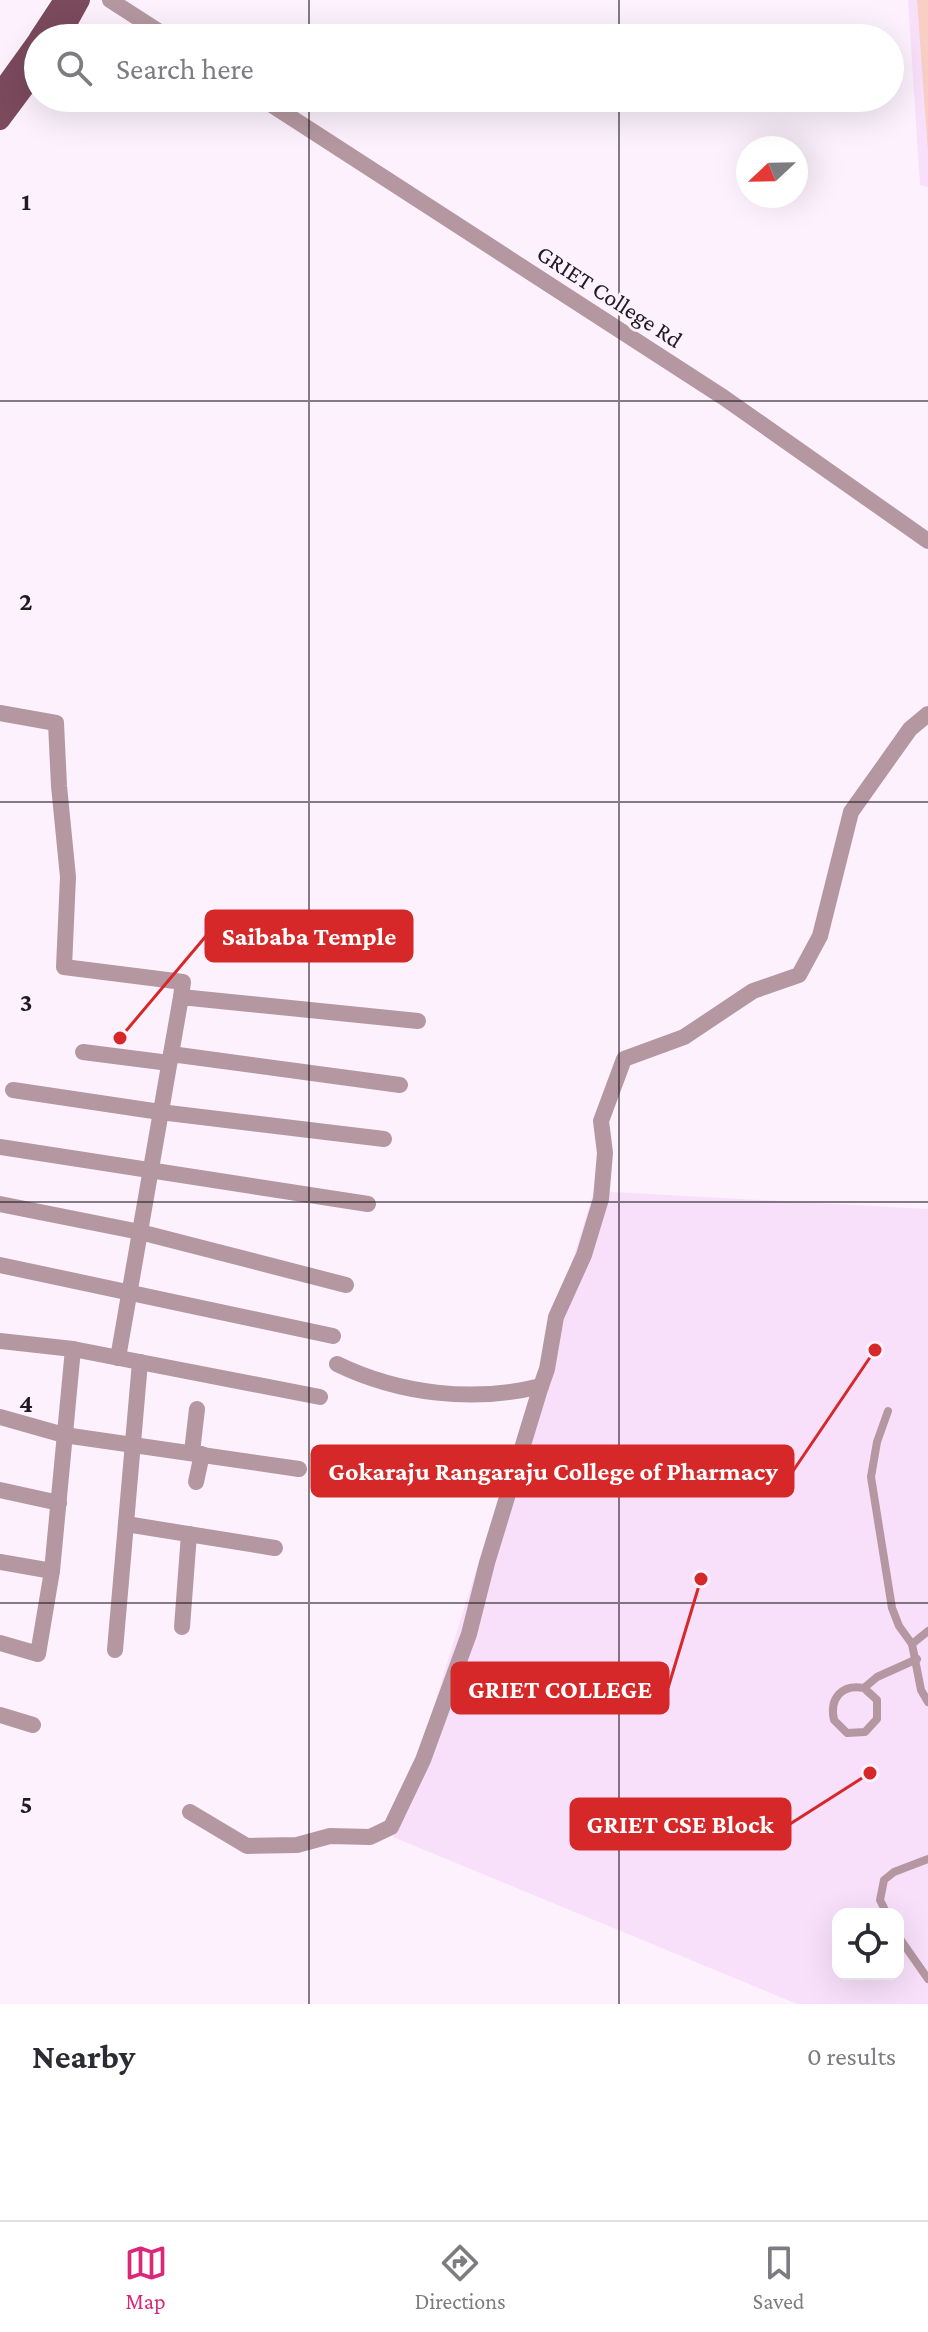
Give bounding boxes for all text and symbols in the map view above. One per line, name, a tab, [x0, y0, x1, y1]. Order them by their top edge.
search box	[24, 24, 904, 112]
icon: search	[52, 46, 96, 90]
text: Search here	[116, 52, 254, 85]
north arrow	[736, 136, 808, 208]
text: 1	[21, 187, 31, 216]
street label: GRIET College Rd	[532, 239, 688, 353]
text: 2	[19, 587, 33, 616]
callout: Saibaba Temple	[206, 911, 412, 961]
text: Saibaba Temple	[222, 922, 396, 951]
text: 3	[20, 988, 32, 1017]
text: 4	[19, 1389, 33, 1418]
callout: Gokaraju Rangaraju College of Pharmacy	[312, 1446, 793, 1496]
text: Gokaraju Rangaraju College of Pharmacy	[328, 1457, 778, 1486]
callout: GRIET COLLEGE	[452, 1663, 668, 1713]
text: GRIET COLLEGE	[468, 1675, 652, 1704]
text: 5	[20, 1790, 32, 1819]
callout: GRIET CSE Block	[571, 1799, 790, 1849]
text: GRIET CSE Block	[586, 1810, 774, 1839]
map controls	[832, 1908, 904, 1980]
button: locate	[832, 1908, 904, 1980]
text: Nearby	[32, 2038, 135, 2075]
text: 0 results	[807, 2042, 896, 2071]
tab: Map	[124, 2241, 168, 2314]
tab: Directions	[415, 2241, 506, 2314]
tab: Saved	[753, 2241, 804, 2314]

